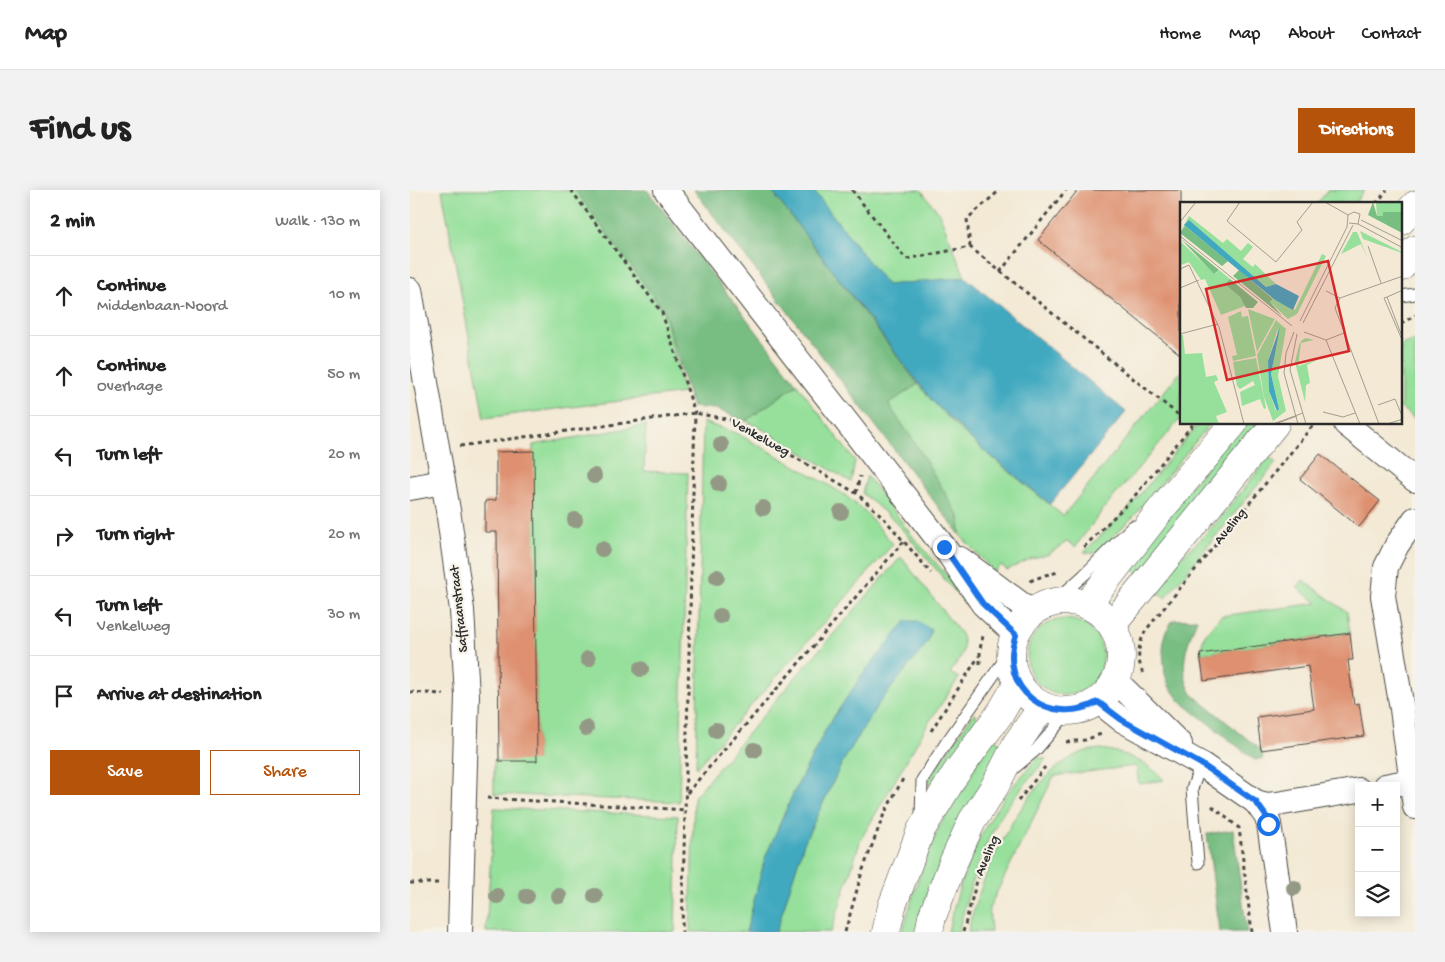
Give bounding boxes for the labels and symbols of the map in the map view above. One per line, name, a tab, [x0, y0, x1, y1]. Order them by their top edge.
inset map	[1180, 202, 1402, 425]
street label: Venkelweg	[727, 415, 792, 461]
street label: Aveling	[1211, 505, 1251, 549]
route end	[933, 536, 956, 559]
street label: Saffraanstraat	[447, 564, 473, 653]
route start	[1257, 813, 1280, 836]
street label: Aveling	[972, 833, 1004, 879]

